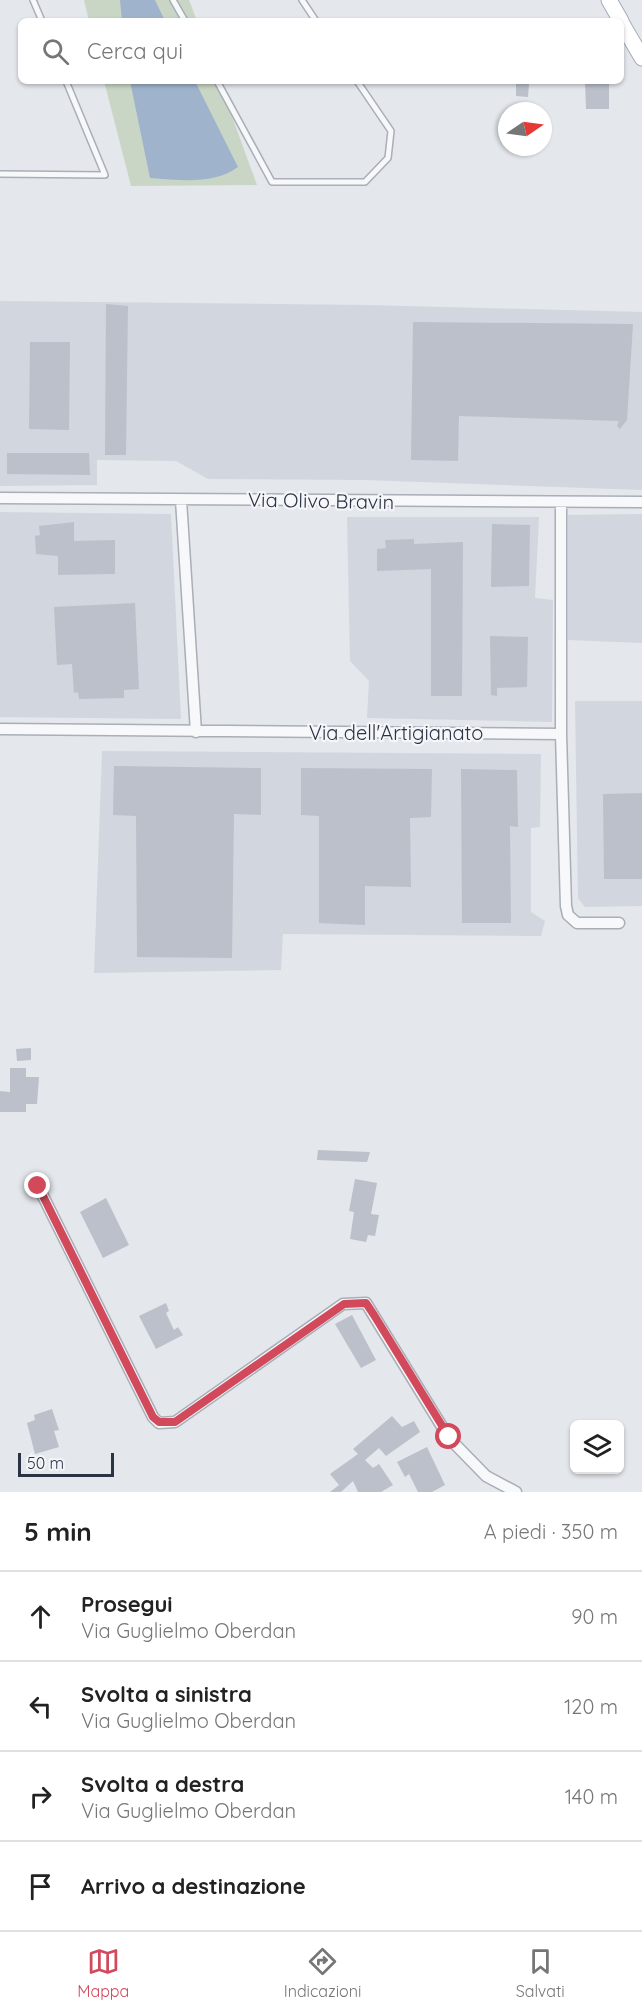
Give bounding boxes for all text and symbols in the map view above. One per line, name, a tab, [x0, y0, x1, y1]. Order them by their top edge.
search box	[18, 18, 624, 84]
icon: search	[39, 35, 72, 68]
text: Cerca qui	[87, 37, 183, 65]
north arrow	[498, 102, 552, 156]
street label: Via Olivo Bravin	[248, 487, 394, 514]
street label: Via dell'Artigianato	[309, 720, 483, 745]
route end	[24, 1172, 50, 1198]
map controls	[570, 1420, 624, 1474]
button: layers	[570, 1420, 624, 1474]
route start	[435, 1423, 461, 1449]
scale bar	[18, 1450, 114, 1478]
text: 50 m	[27, 1453, 64, 1473]
text: 5 min	[24, 1515, 92, 1548]
text: A piedi · 350 m	[484, 1519, 618, 1544]
text: Prosegui	[81, 1590, 173, 1618]
icon: ahead	[24, 1600, 57, 1633]
text: 90 m	[571, 1604, 618, 1629]
text: Via Guglielmo Oberdan	[81, 1618, 296, 1643]
text: Svolta a sinistra	[81, 1680, 252, 1708]
icon: left	[24, 1690, 57, 1723]
text: 120 m	[564, 1694, 618, 1719]
text: Via Guglielmo Oberdan	[81, 1708, 296, 1733]
text: Svolta a destra	[81, 1770, 244, 1798]
icon: right	[24, 1780, 57, 1813]
text: 140 m	[565, 1784, 618, 1809]
text: Via Guglielmo Oberdan	[81, 1798, 296, 1823]
icon: arrive	[24, 1870, 57, 1903]
text: Arrivo a destinazione	[81, 1872, 306, 1900]
tab: Mappa	[77, 1945, 129, 2001]
tab: Indicazioni	[284, 1945, 361, 2001]
tab: Salvati	[516, 1945, 565, 2001]

